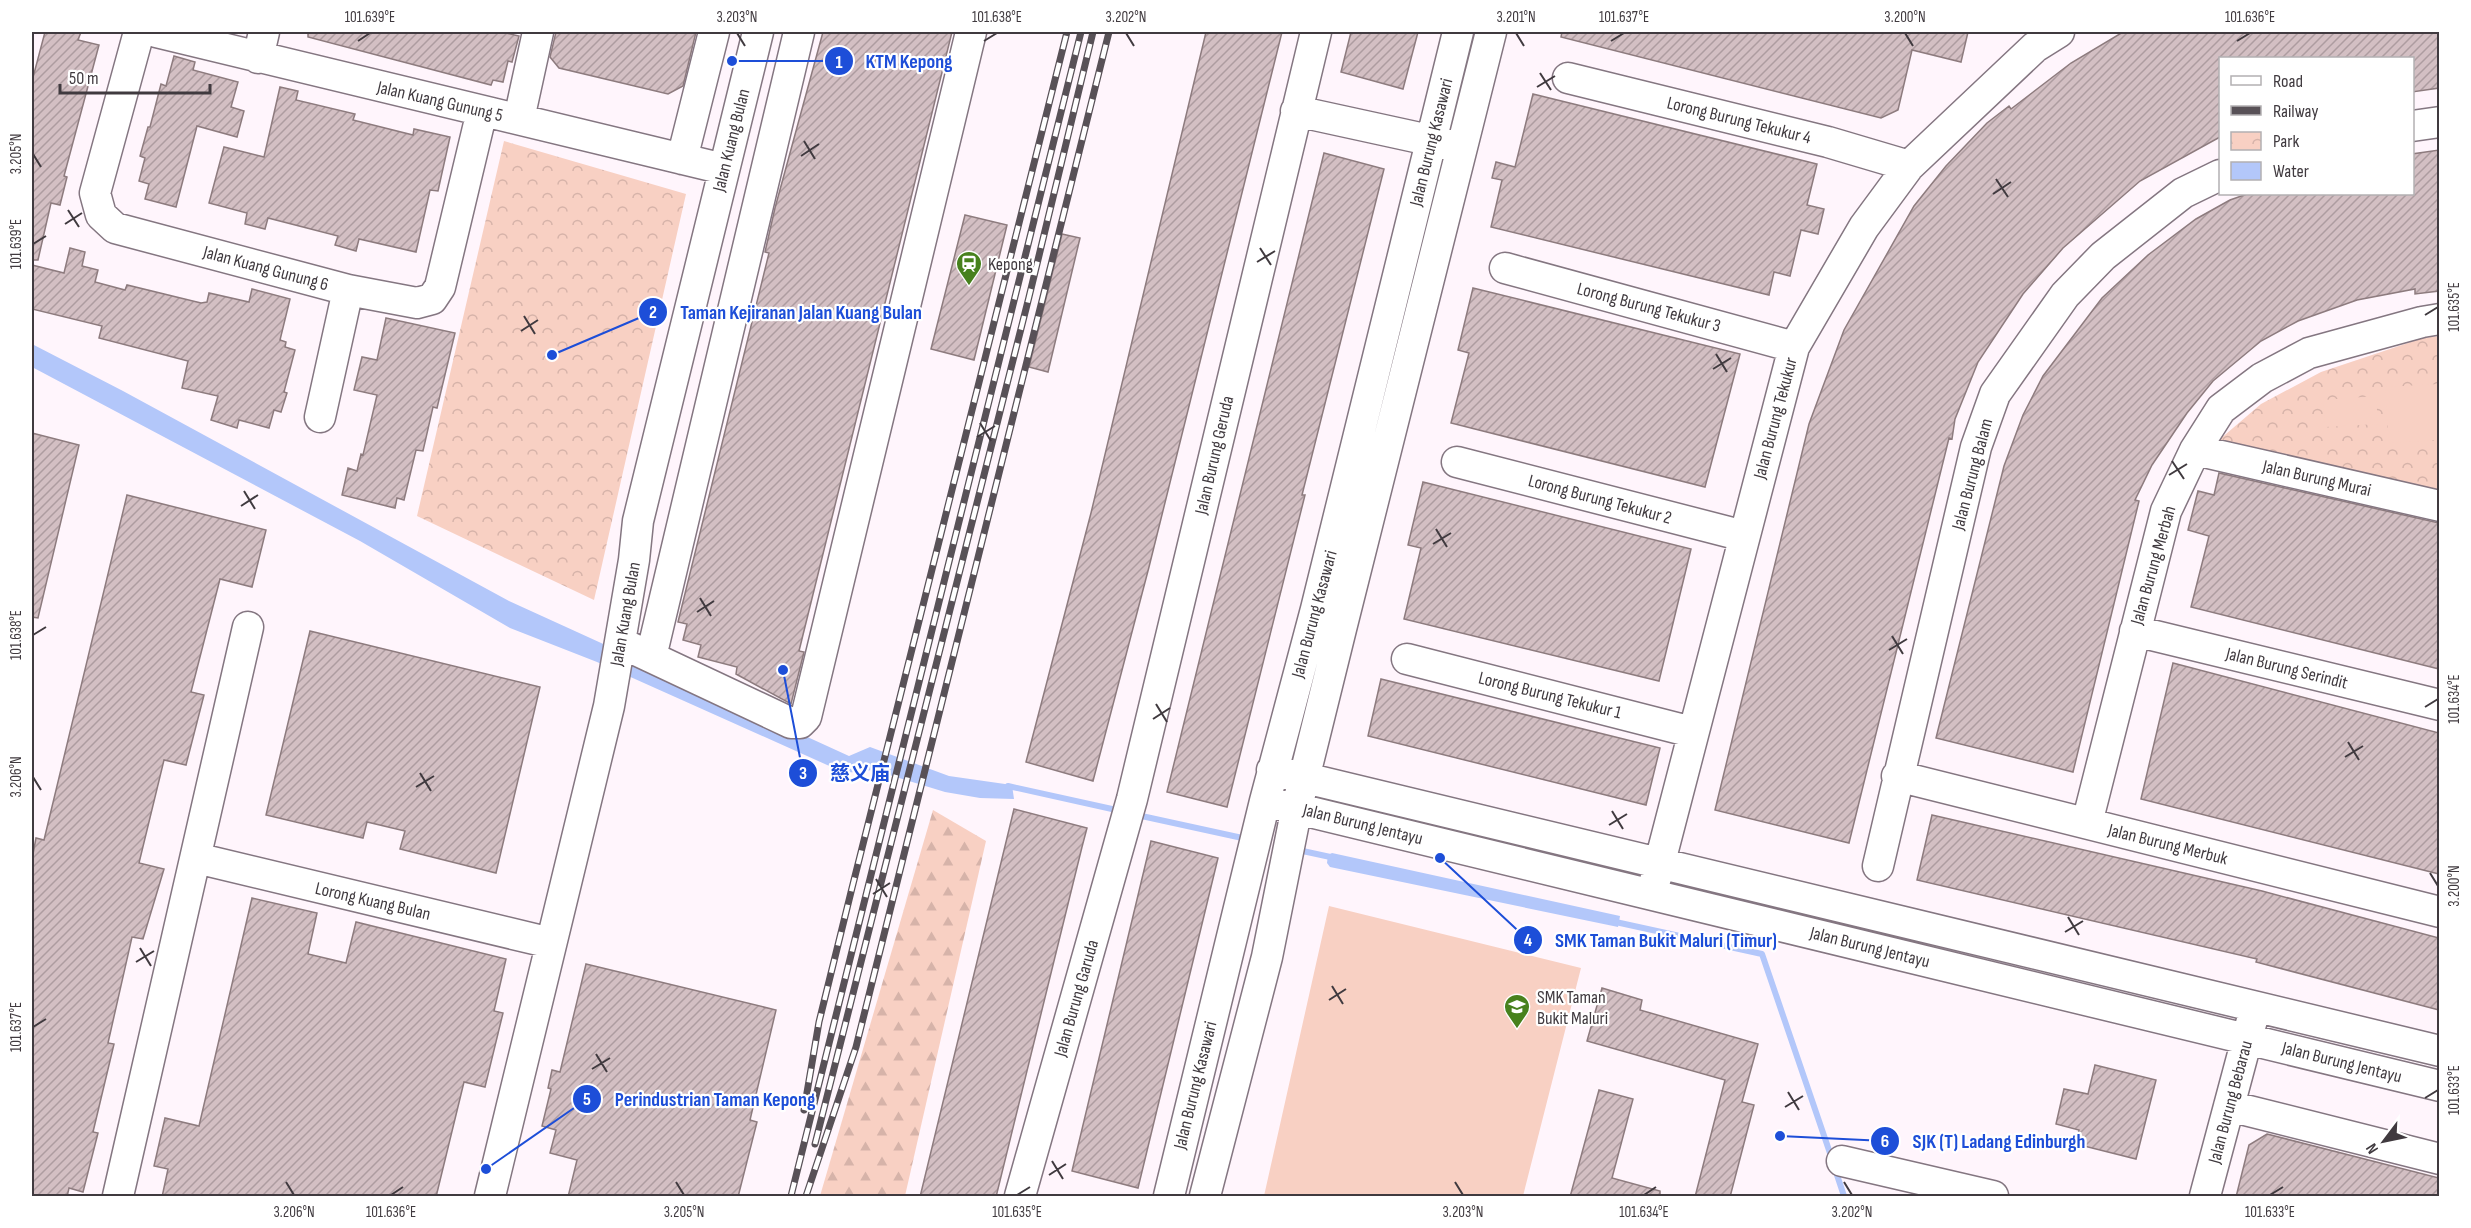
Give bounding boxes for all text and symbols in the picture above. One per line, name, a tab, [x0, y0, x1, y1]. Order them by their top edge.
text: 101.639°E	[345, 8, 395, 27]
text: 3.203°N	[717, 8, 757, 27]
text: 101.638°E	[972, 8, 1022, 27]
text: 3.202°N	[1106, 8, 1146, 27]
text: 3.201°N	[1496, 8, 1536, 27]
text: 101.637°E	[1599, 8, 1649, 27]
text: 3.200°N	[1884, 8, 1926, 27]
text: 101.636°E	[2225, 8, 2275, 27]
callout: KTM Kepong	[824, 42, 965, 80]
text: KTM Kepong	[865, 50, 953, 74]
text: 1	[835, 52, 843, 73]
scale bar	[60, 57, 210, 95]
legend	[2219, 57, 2414, 195]
text: 50 m	[69, 68, 99, 89]
text: Road	[2273, 71, 2303, 92]
street label: Jalan Burung Kasawari	[1405, 76, 1458, 209]
street label: Jalan Kuang Gunung 5	[374, 77, 505, 126]
street label: Jalan Kuang Bulan	[708, 87, 754, 195]
street label: Lorong Burung Tekukur 4	[1665, 92, 1814, 149]
text: Railway	[2273, 101, 2318, 122]
text: Park	[2273, 131, 2299, 152]
text: 3.205°N	[7, 134, 26, 174]
text: Water	[2273, 161, 2309, 182]
text: 101.639°E	[7, 219, 26, 269]
street label: Jalan Kuang Gunung 6	[200, 241, 331, 295]
station icon: Kepong	[954, 249, 984, 287]
place label: Kepong	[988, 254, 1033, 275]
street label: Lorong Burung Tekukur 3	[1575, 278, 1723, 337]
text: 101.635°E	[2445, 282, 2464, 332]
callout: Taman Kejiranan Jalan Kuang Bulan	[638, 293, 934, 331]
text: Taman Kejiranan Jalan Kuang Bulan	[680, 301, 922, 325]
text: 2	[649, 302, 657, 323]
street label: Jalan Burung Tekukur	[1749, 355, 1802, 482]
street label: Jalan Burung Geruda	[1190, 394, 1238, 517]
street label: Jalan Burung Balam	[1947, 416, 1997, 533]
street label: Jalan Burung Murai	[2260, 456, 2373, 501]
street label: Lorong Burung Tekukur 2	[1526, 470, 1674, 529]
street label: Jalan Burung Merbah	[2126, 503, 2180, 628]
street label: Jalan Burung Kasawari	[1287, 548, 1342, 681]
street label: Jalan Kuang Bulan	[606, 561, 645, 669]
text: 101.638°E	[7, 610, 26, 660]
street label: Jalan Burung Serindit	[2223, 643, 2351, 694]
street label: Lorong Burung Tekukur 1	[1476, 668, 1624, 724]
text: 101.634°E	[2445, 674, 2464, 724]
callout: 慈义庙	[788, 754, 902, 792]
text: 3.206°N	[7, 756, 26, 798]
text: 慈义庙	[830, 762, 890, 786]
text: 3	[799, 763, 807, 784]
street label: Jalan Burung Jentayu	[1300, 799, 1425, 850]
street label: Jalan Burung Merbuk	[2105, 819, 2230, 870]
text: 3.200°N	[2445, 865, 2464, 907]
street label: Lorong Kuang Bulan	[313, 878, 433, 925]
callout: SMK Taman Bukit Maluri (Timur)	[1513, 921, 1789, 959]
street label: Jalan Burung Jentayu	[1807, 922, 1932, 973]
text: SMK Taman Bukit Maluri (Timur)	[1555, 929, 1777, 953]
text: 4	[1524, 930, 1533, 951]
street label: Jalan Burung Garuda	[1050, 937, 1103, 1060]
place label: SMK Taman Bukit Maluri	[1537, 987, 1608, 1029]
school or university icon: SMK Taman Bukit Maluri	[1502, 992, 1532, 1030]
text: 101.637°E	[7, 1002, 26, 1052]
street label: Jalan Burung Kasawari	[1169, 1019, 1222, 1152]
street label: Jalan Burung Jentayu	[2279, 1037, 2404, 1088]
street label: Jalan Burung Bebarau	[2204, 1038, 2257, 1167]
text: 101.633°E	[2445, 1065, 2464, 1115]
callout: Perindustrian Taman Kepong	[572, 1080, 827, 1118]
text: Perindustrian Taman Kepong	[615, 1088, 816, 1112]
text: 5	[583, 1089, 591, 1110]
north arrow	[2354, 1111, 2414, 1171]
callout: SJK (T) Ladang Edinburgh	[1870, 1122, 2097, 1160]
text: SJK (T) Ladang Edinburgh	[1913, 1130, 2085, 1154]
text: 6	[1881, 1131, 1889, 1152]
text: N	[2362, 1139, 2383, 1157]
text: 3.206°N	[273, 1203, 315, 1222]
text: 101.636°E	[366, 1203, 416, 1222]
text: 3.205°N	[664, 1203, 704, 1222]
text: 101.635°E	[992, 1203, 1042, 1222]
text: 3.203°N	[1443, 1203, 1483, 1222]
text: 101.634°E	[1619, 1203, 1669, 1222]
text: 3.202°N	[1832, 1203, 1872, 1222]
text: 101.633°E	[2245, 1203, 2295, 1222]

